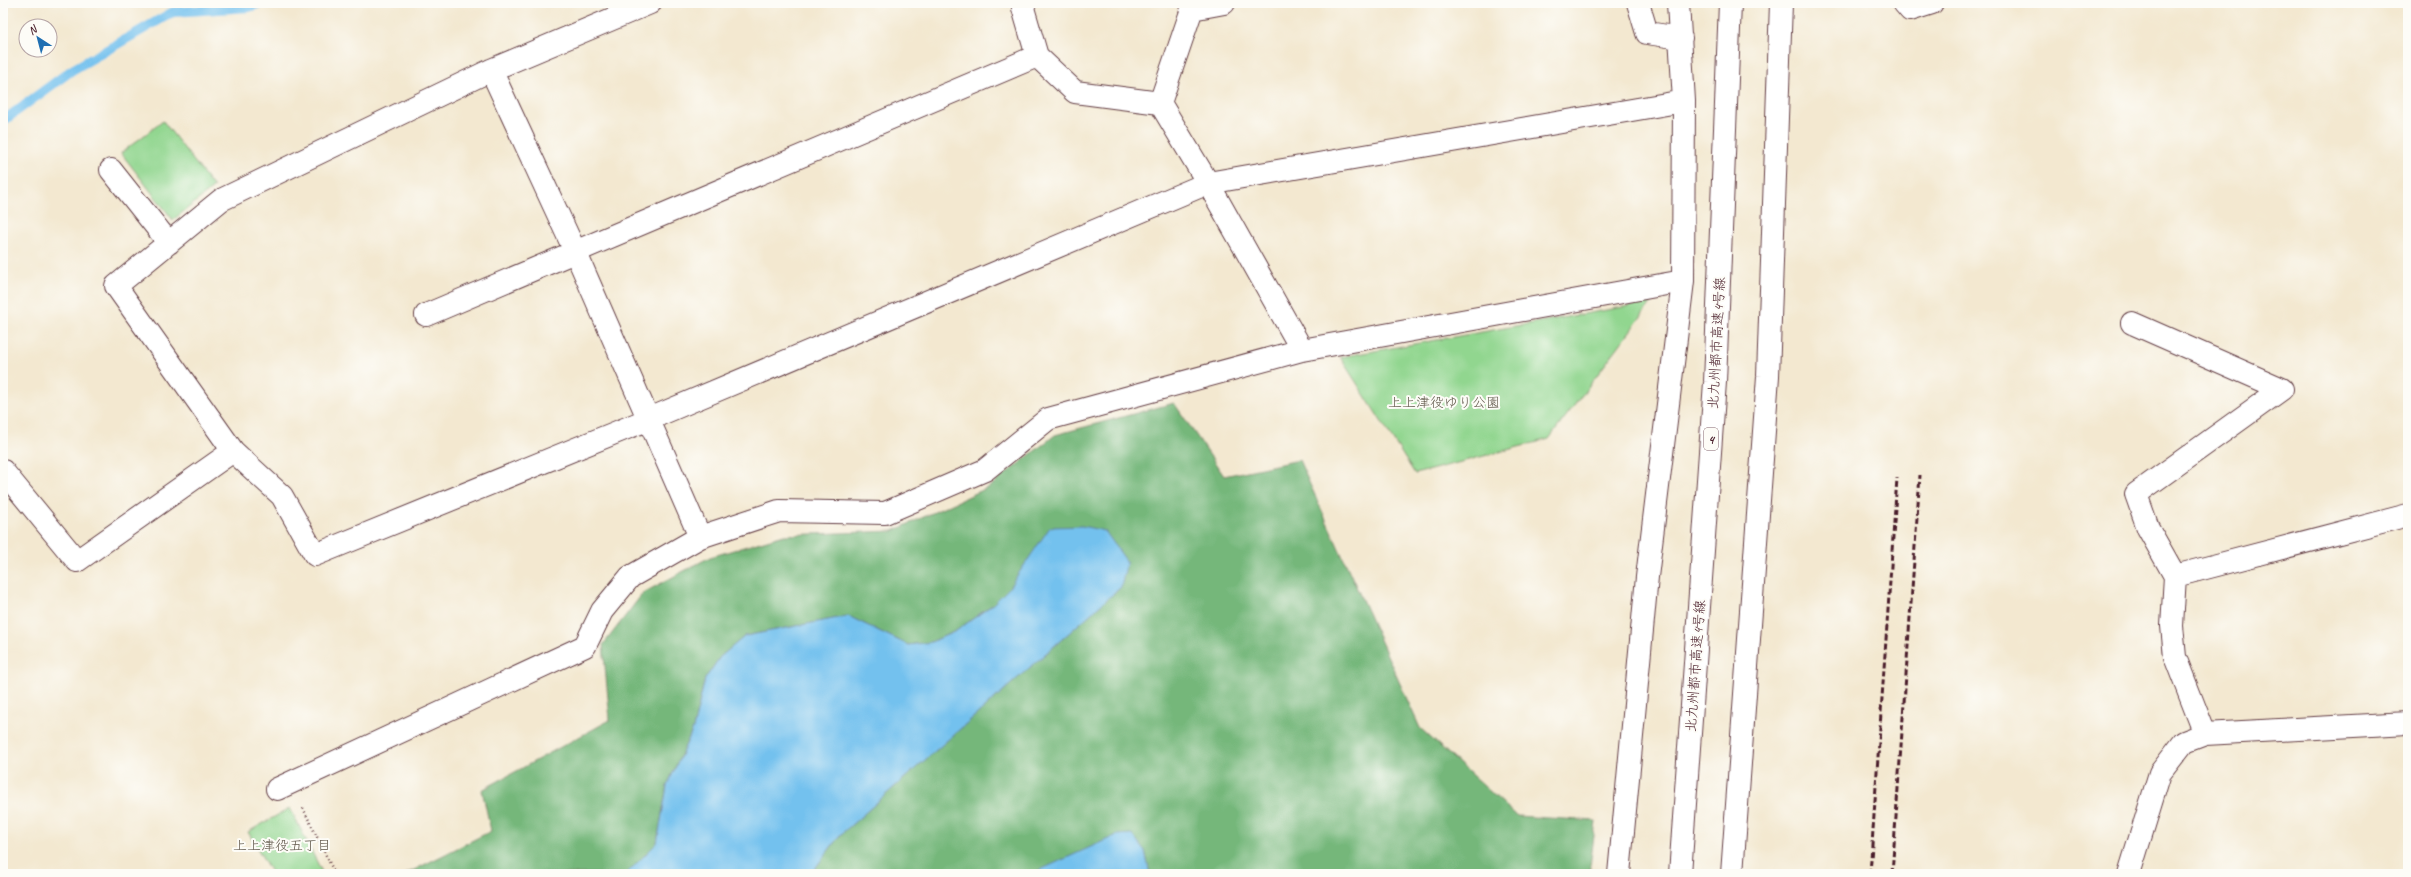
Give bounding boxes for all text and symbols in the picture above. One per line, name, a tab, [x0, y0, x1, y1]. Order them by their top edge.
north arrow	[18, 18, 58, 58]
text: N	[25, 21, 41, 38]
street label: 北九州都市高速4号線	[1705, 277, 1728, 410]
park label: 上上津役ゆり公園	[1388, 394, 1500, 411]
road number: 4	[1704, 428, 1718, 450]
street label: 北九州都市高速4号線	[1682, 599, 1709, 733]
park label: 上上津役五丁目	[233, 837, 331, 854]

